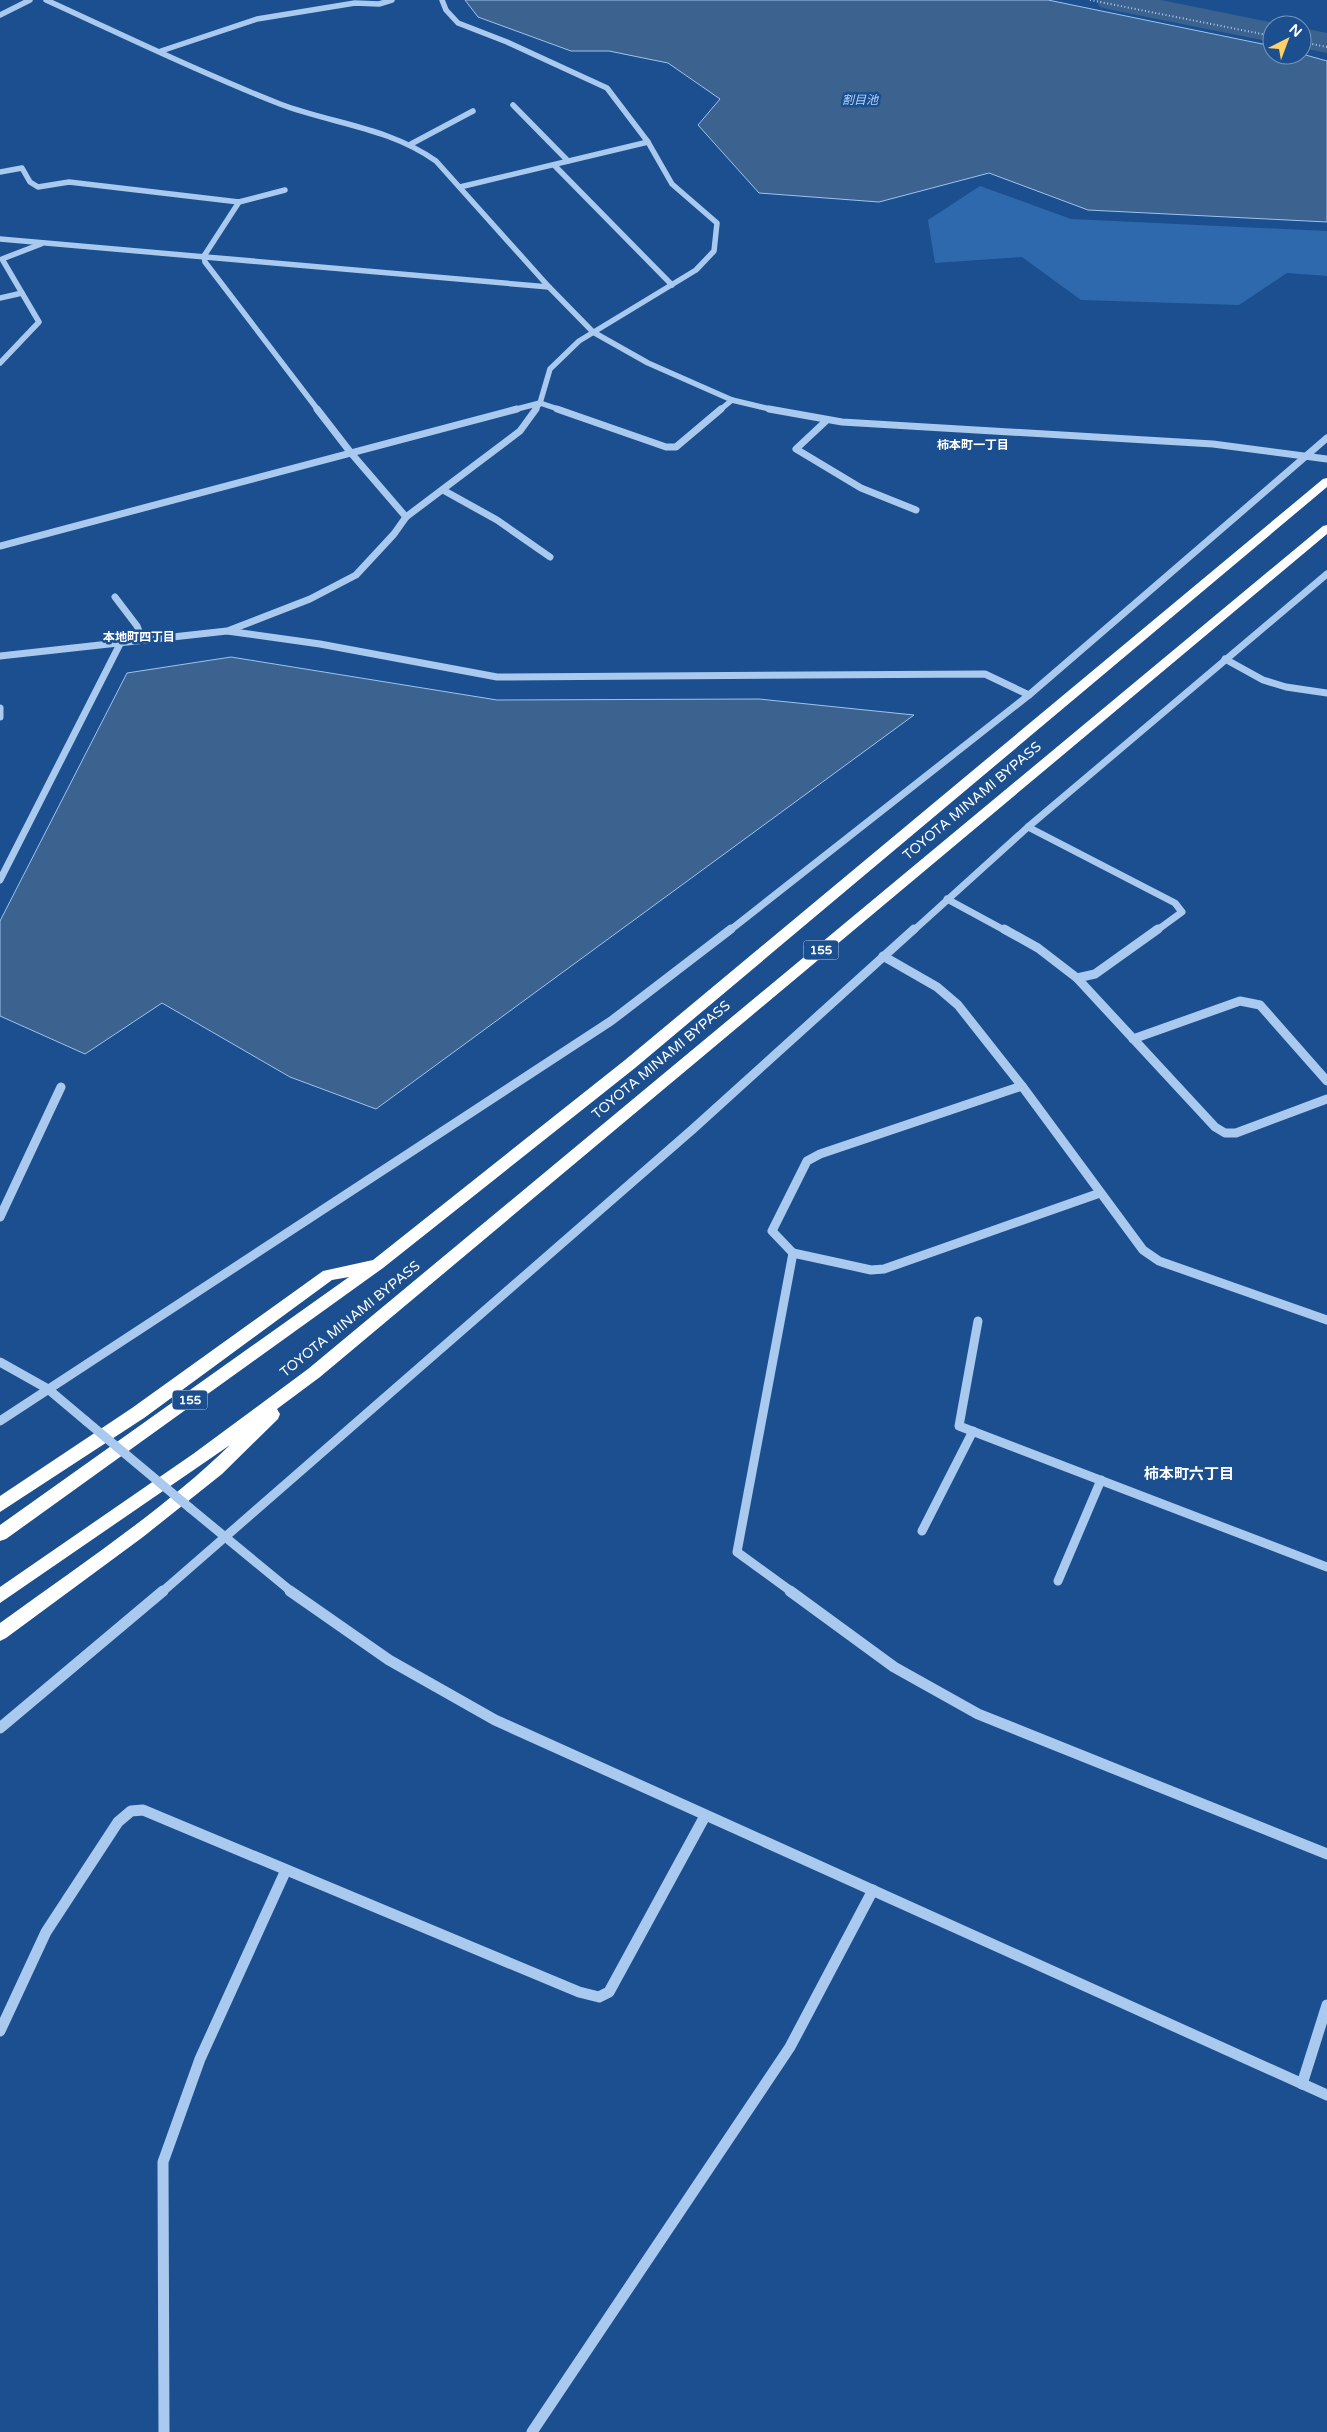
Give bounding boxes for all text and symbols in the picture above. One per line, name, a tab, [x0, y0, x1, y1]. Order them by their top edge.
north arrow	[1262, 15, 1312, 65]
text: N	[1285, 21, 1305, 41]
water label: 割目池	[842, 93, 879, 107]
district label: 柿本町一丁目	[937, 438, 1009, 452]
district label: 本地町四丁目	[103, 630, 175, 644]
street label: TOYOTA MINAMI BYPASS	[899, 738, 1045, 864]
road number: 155	[804, 940, 838, 960]
street label: TOYOTA MINAMI BYPASS	[588, 997, 734, 1123]
street label: TOYOTA MINAMI BYPASS	[276, 1257, 424, 1381]
road number: 155	[172, 1390, 208, 1410]
district label: 柿本町六丁目	[1144, 1465, 1234, 1483]

